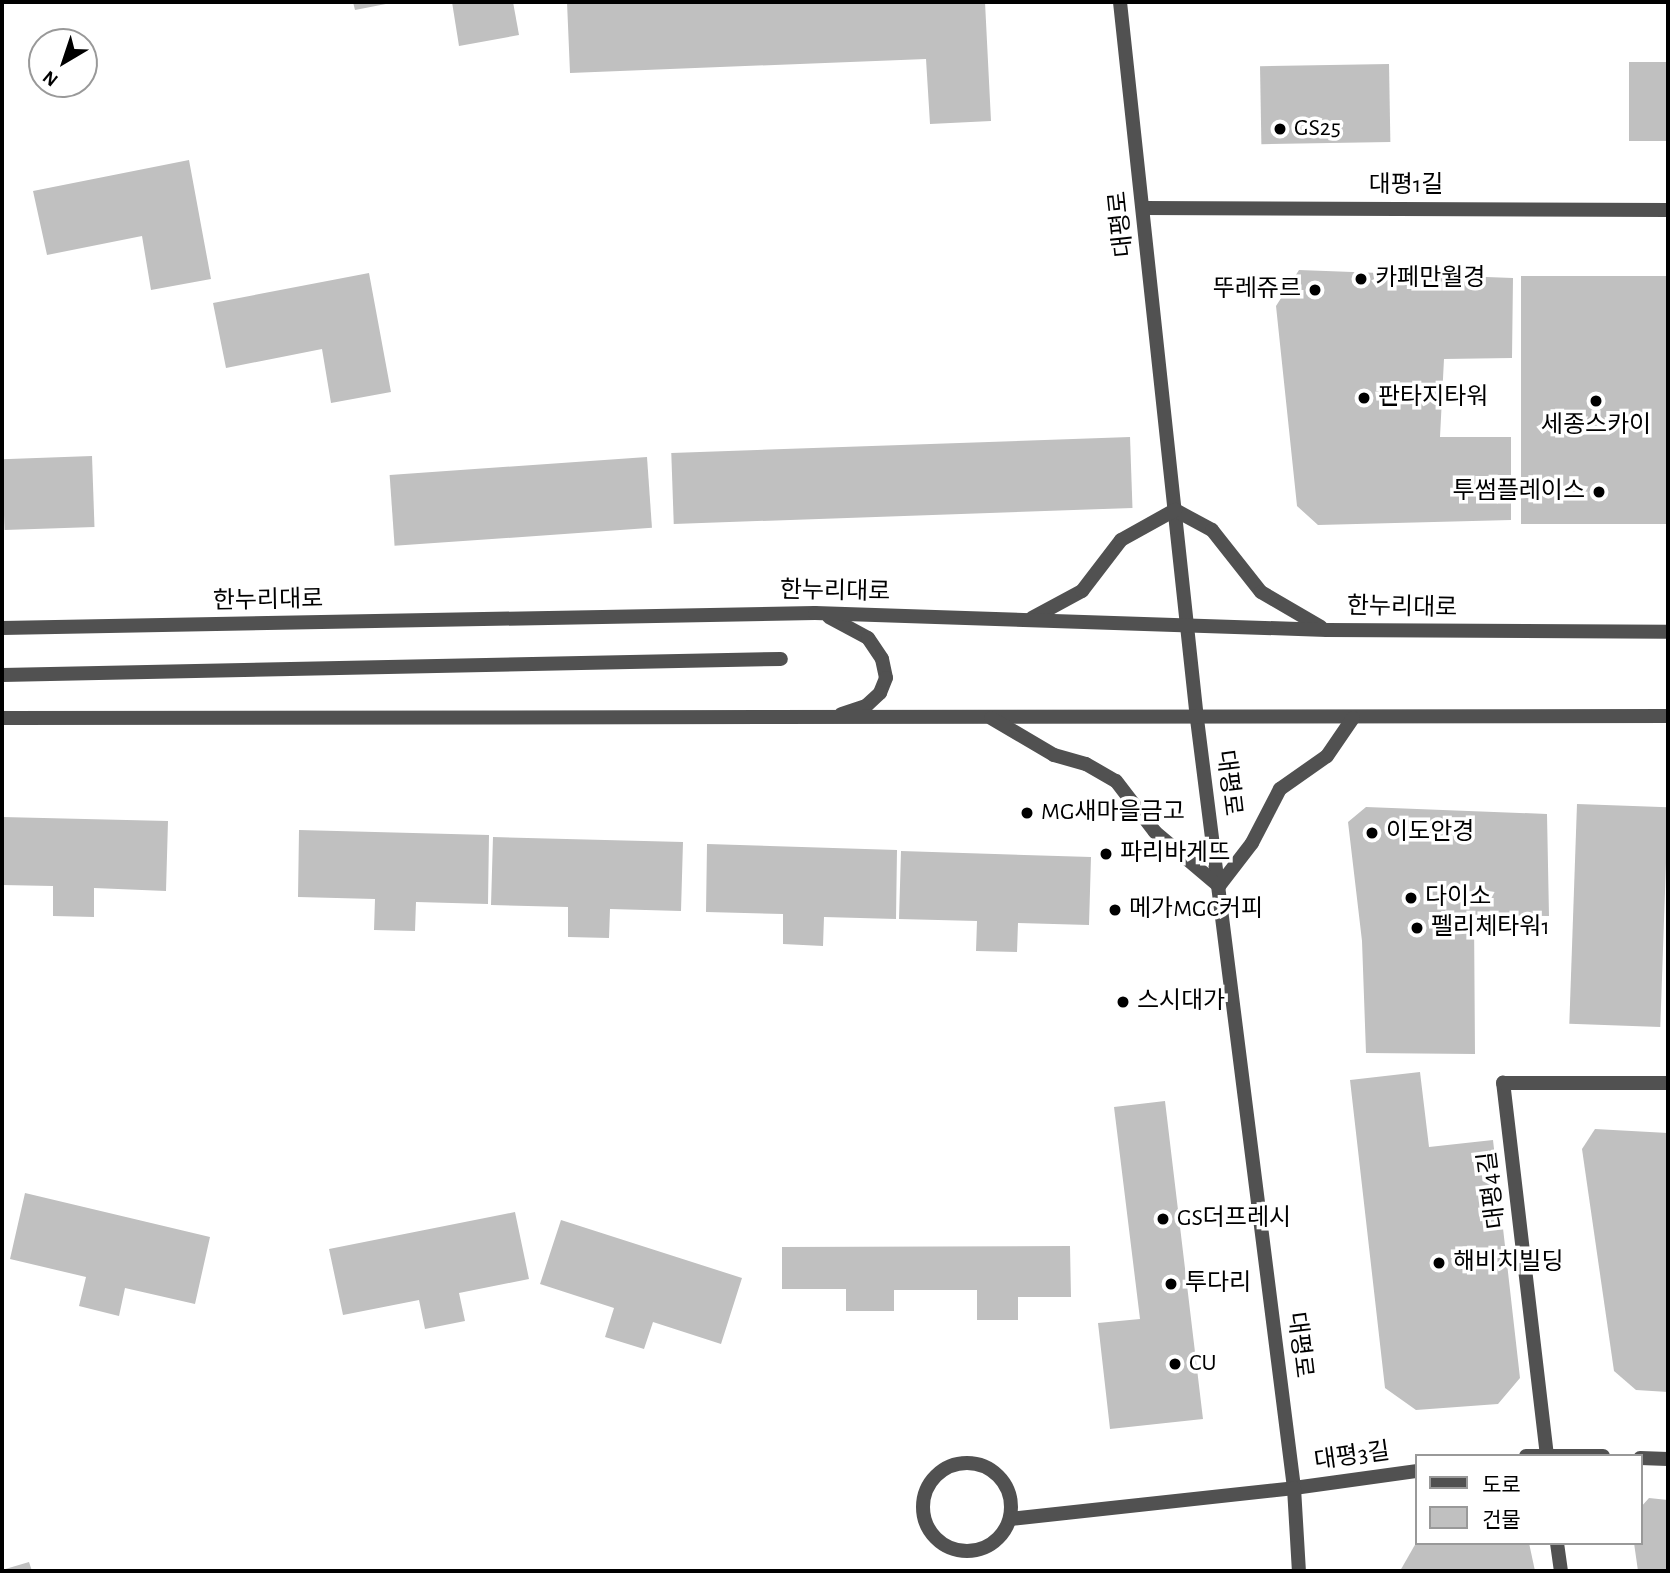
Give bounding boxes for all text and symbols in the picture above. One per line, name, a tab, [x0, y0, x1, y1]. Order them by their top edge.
north arrow	[28, 28, 98, 98]
text: N	[40, 67, 62, 90]
place label: GS25	[1294, 115, 1341, 143]
marker: GS25	[1272, 121, 1288, 137]
street label: 대평1길	[1369, 172, 1443, 200]
street label: 대평로	[1104, 190, 1140, 258]
place label: 카페만월경	[1375, 265, 1485, 293]
marker: 카페만월경	[1353, 271, 1369, 287]
place label: 뚜레쥬르	[1213, 276, 1301, 304]
marker: 뚜레쥬르	[1307, 282, 1323, 298]
place label: 판타지타워	[1378, 384, 1488, 412]
marker: 판타지타워	[1356, 390, 1372, 406]
marker: 세종스카이	[1588, 393, 1604, 409]
place label: 세종스카이	[1541, 412, 1651, 440]
place label: 투썸플레이스	[1453, 478, 1585, 506]
marker: 투썸플레이스	[1591, 484, 1607, 500]
street label: 한누리대로	[780, 577, 890, 607]
street label: 한누리대로	[213, 586, 323, 616]
street label: 한누리대로	[1347, 593, 1457, 623]
street label: 대평로	[1210, 748, 1246, 818]
place label: MG새마을금고	[1041, 799, 1185, 827]
marker: MG새마을금고	[1019, 805, 1035, 821]
place label: 이도안경	[1386, 819, 1474, 847]
marker: 이도안경	[1364, 825, 1380, 841]
place label: 파리바게뜨	[1120, 840, 1230, 868]
marker: 파리바게뜨	[1098, 846, 1114, 862]
place label: 다이소	[1425, 884, 1491, 912]
marker: 다이소	[1403, 890, 1419, 906]
place label: 메가MGC커피	[1129, 896, 1263, 924]
marker: 메가MGC커피	[1107, 902, 1123, 918]
place label: 펠리체타워1	[1431, 914, 1550, 942]
marker: 펠리체타워1	[1409, 920, 1425, 936]
place label: 스시대가	[1137, 988, 1225, 1016]
marker: 스시대가	[1115, 994, 1131, 1010]
street label: 대평4길	[1474, 1150, 1512, 1230]
place label: GS더프레시	[1177, 1205, 1291, 1233]
marker: GS더프레시	[1155, 1211, 1171, 1227]
place label: 해비치빌딩	[1453, 1249, 1563, 1277]
marker: 해비치빌딩	[1431, 1255, 1447, 1271]
place label: 투다리	[1185, 1270, 1251, 1298]
marker: 투다리	[1163, 1276, 1179, 1292]
street label: 대평로	[1281, 1310, 1317, 1380]
place label: CU	[1189, 1350, 1217, 1378]
marker: CU	[1167, 1356, 1183, 1372]
street label: 대평3길	[1312, 1437, 1392, 1477]
legend	[1414, 1454, 1642, 1545]
text: 도로	[1482, 1475, 1521, 1496]
text: 건물	[1482, 1510, 1521, 1531]

